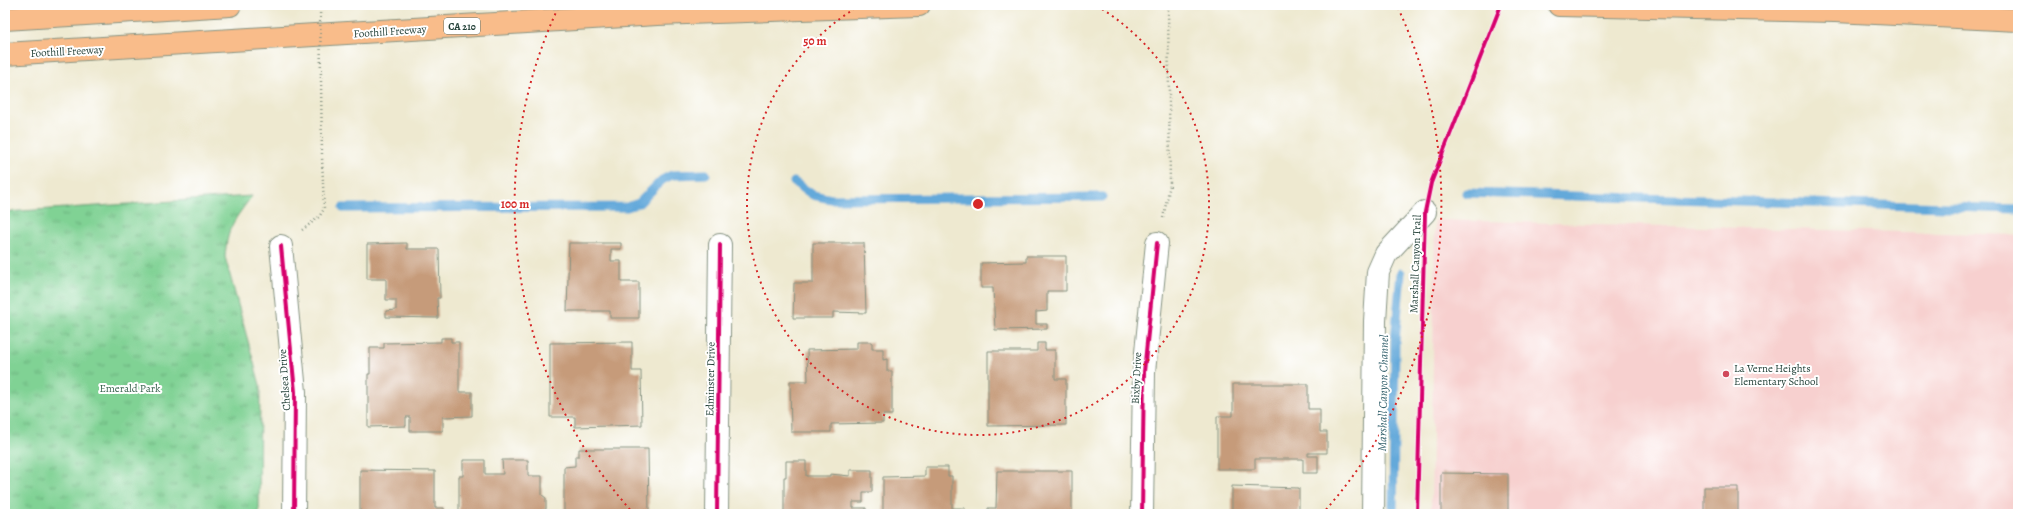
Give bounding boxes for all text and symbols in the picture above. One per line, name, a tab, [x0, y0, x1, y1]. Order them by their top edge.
road number: CA 210	[444, 18, 480, 34]
street label: Foothill Freeway	[353, 21, 427, 42]
text: 50 m	[803, 33, 827, 49]
street label: Foothill Freeway	[30, 42, 104, 61]
text: 100 m	[501, 196, 529, 212]
centre of rings	[971, 197, 985, 211]
street label: Marshall Canyon Trail	[1406, 214, 1425, 313]
water label: Marshall Canyon Channel	[1374, 335, 1392, 451]
street label: Edminster Drive	[702, 342, 719, 416]
street label: Chelsea Drive	[275, 349, 294, 411]
street label: Bixby Drive	[1128, 352, 1145, 404]
place label: La Verne Heights Elementary School	[1734, 361, 1819, 389]
marker: La Verne Heights Elementary School	[1721, 369, 1731, 379]
park label: Emerald Park	[100, 381, 161, 396]

